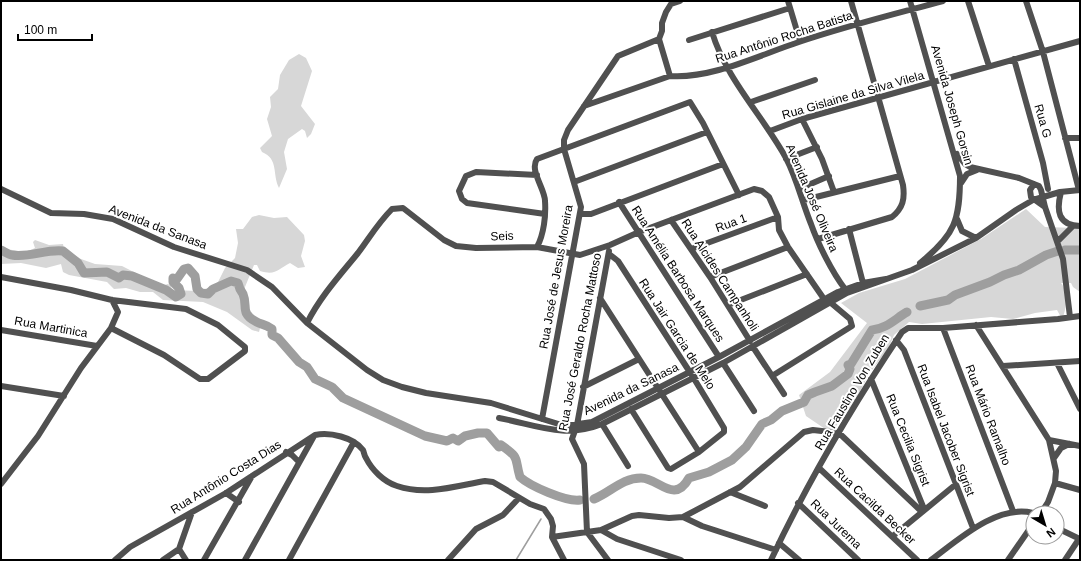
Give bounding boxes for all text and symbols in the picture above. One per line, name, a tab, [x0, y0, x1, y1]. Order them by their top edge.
street label: Rua Antônio Rocha Batista	[714, 8, 855, 66]
scale bar	[18, 16, 92, 42]
text: 100 m	[24, 23, 57, 37]
street label: Avenida Joseph Gorsin	[928, 44, 976, 166]
street label: Rua Gislaine da Silva Vilela	[780, 68, 926, 122]
street label: Rua G	[1031, 102, 1055, 140]
street label: Avenida José Oliveira	[783, 142, 841, 254]
street label: Avenida da Sanasa	[107, 202, 209, 252]
street label: Rua Amélia Barbosa Marques	[629, 203, 727, 345]
street label: Rua José de Jesus Moreira	[536, 204, 576, 350]
street label: Rua 1	[714, 211, 749, 235]
street label: Rua Alcides Campanholi	[679, 216, 761, 334]
street label: Seis	[490, 229, 514, 243]
street label: Rua José Geraldo Rocha Mattoso	[556, 252, 604, 432]
street label: Rua Jair Garcia de Melo	[636, 276, 718, 392]
street label: Rua Martinica	[13, 314, 89, 340]
street label: Rua Faustino Von Zuben	[812, 331, 892, 453]
street label: Avenida da Sanasa	[581, 360, 681, 418]
street label: Rua Isabel Jacober Sigrist	[914, 362, 978, 499]
street label: Rua Mário Ramalho	[962, 363, 1014, 468]
street label: Rua Cecilia Sigrist	[883, 392, 933, 489]
street label: Rua Antônio Costa Dias	[168, 437, 284, 517]
street label: Rua Cacilda Becker	[831, 465, 919, 547]
street label: Rua Jurema	[808, 496, 865, 552]
north arrow	[1025, 505, 1065, 545]
text: N	[1044, 526, 1058, 540]

